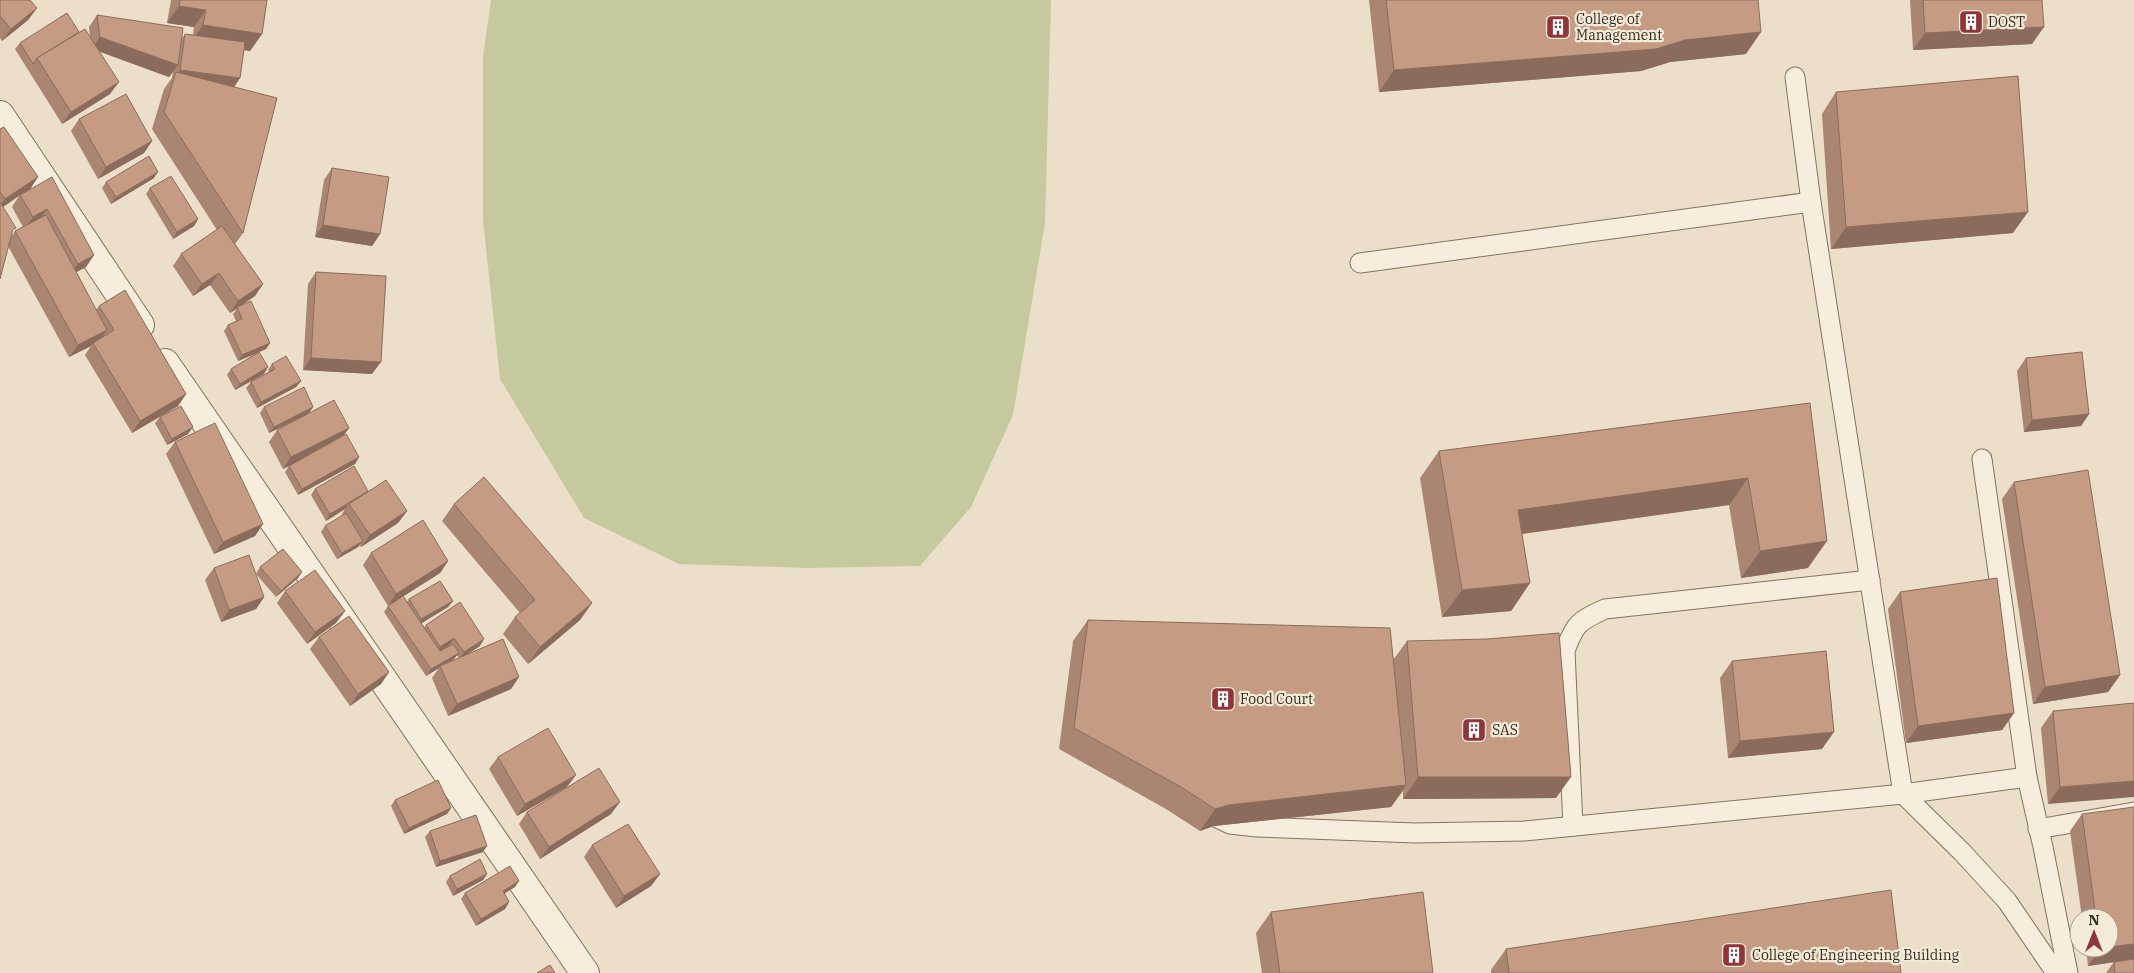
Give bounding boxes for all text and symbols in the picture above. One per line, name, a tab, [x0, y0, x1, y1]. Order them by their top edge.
building icon: DOST	[1958, 9, 1984, 35]
place label: College of Management	[1576, 10, 1662, 44]
place label: DOST	[1988, 13, 2025, 31]
building icon: College of Management	[1545, 14, 1571, 40]
building icon: Food Court	[1210, 686, 1236, 712]
place label: Food Court	[1240, 690, 1313, 708]
building icon: SAS	[1461, 717, 1487, 743]
place label: SAS	[1492, 721, 1518, 739]
north arrow	[2069, 908, 2119, 958]
text: N	[2088, 911, 2100, 929]
building icon: College of Engineering Building	[1721, 942, 1747, 968]
place label: College of Engineering Building	[1752, 946, 1960, 964]

